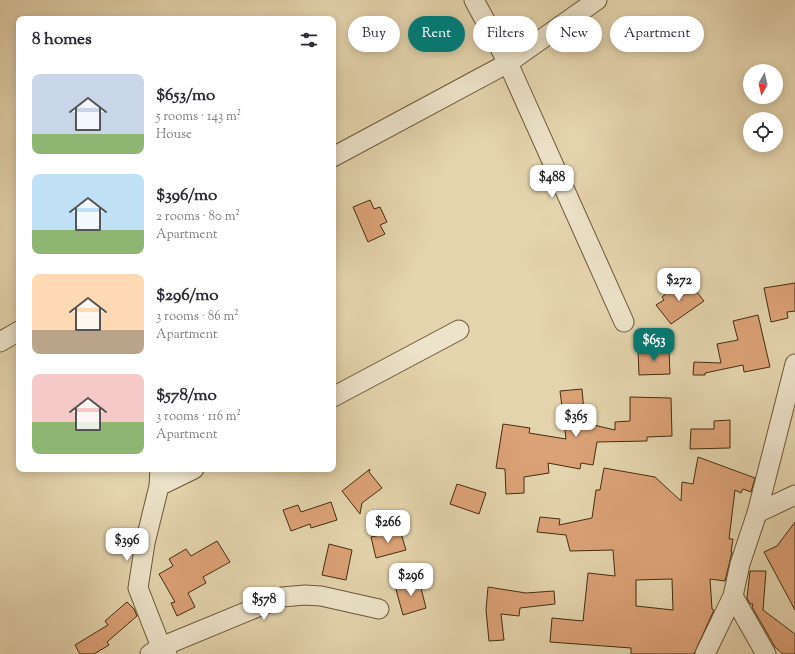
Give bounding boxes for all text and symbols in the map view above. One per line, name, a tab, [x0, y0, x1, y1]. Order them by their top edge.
chip: Buy	[348, 16, 400, 52]
chip: Rent	[408, 16, 465, 52]
chip: Filters	[473, 16, 538, 52]
chip: New	[546, 16, 602, 52]
chip: Apartment	[610, 16, 704, 52]
text: 8 homes	[32, 28, 92, 52]
icon: filters	[298, 29, 320, 51]
north arrow	[743, 64, 783, 104]
map controls	[743, 64, 783, 152]
text: $653/mo	[156, 84, 215, 108]
icon: home	[64, 90, 112, 138]
text: 5 rooms · 143 m²	[156, 108, 241, 126]
button: locate	[743, 112, 783, 152]
text: House	[156, 126, 192, 144]
pin: $488	[528, 165, 576, 199]
text: $488	[539, 169, 565, 187]
text: $396/mo	[156, 184, 217, 208]
icon: home	[64, 190, 112, 238]
text: 2 rooms · 80 m²	[156, 208, 240, 226]
text: Apartment	[156, 226, 217, 244]
pin: $272	[655, 268, 703, 302]
text: $272	[666, 272, 692, 290]
text: $296/mo	[156, 284, 219, 308]
icon: home	[64, 290, 112, 338]
text: 3 rooms · 86 m²	[156, 308, 239, 326]
text: Apartment	[156, 326, 217, 344]
pin: $653	[630, 328, 678, 362]
text: $653	[642, 332, 666, 350]
text: $578/mo	[156, 384, 217, 408]
icon: home	[64, 390, 112, 438]
pin: $365	[552, 404, 600, 438]
text: 3 rooms · 116 m²	[156, 408, 241, 426]
text: $365	[565, 408, 587, 426]
text: Apartment	[156, 426, 217, 444]
pin: $266	[364, 510, 412, 544]
text: $266	[375, 514, 401, 532]
pin: $396	[103, 528, 151, 562]
text: $396	[115, 532, 139, 550]
pin: $296	[387, 563, 435, 597]
text: $296	[398, 567, 424, 585]
pin: $578	[240, 587, 288, 621]
text: $578	[252, 591, 276, 609]

